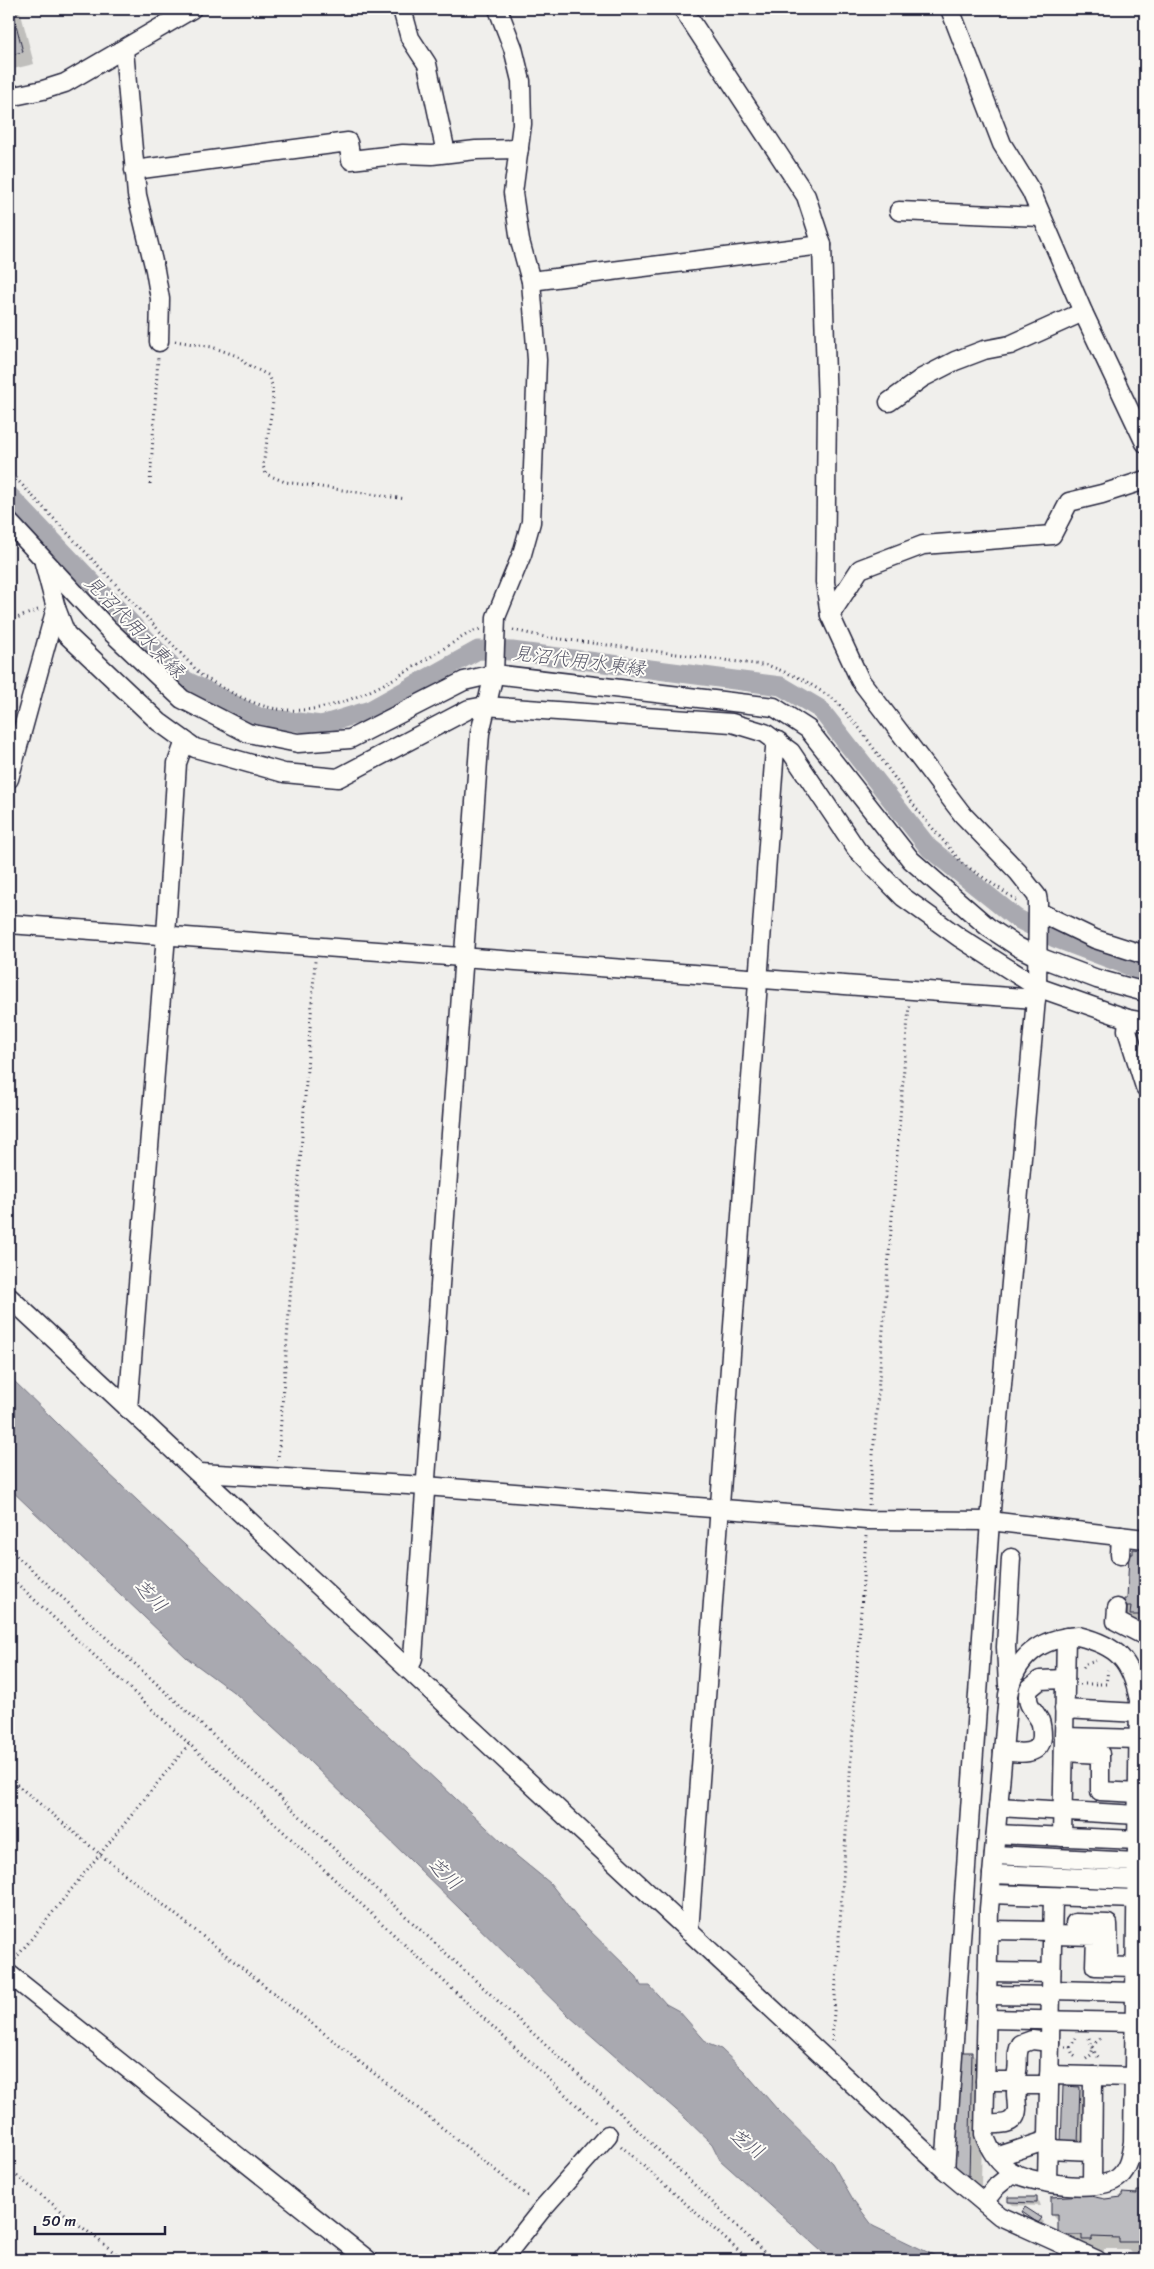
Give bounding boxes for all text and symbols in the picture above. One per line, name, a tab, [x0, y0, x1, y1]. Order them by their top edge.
water label: 見沼代用水東縁	[77, 567, 194, 687]
water label: 見沼代用水東縁	[511, 636, 649, 685]
water label: 芝川	[126, 1570, 176, 1620]
water label: 芝川	[420, 1848, 470, 1898]
water label: 芝川	[722, 2119, 772, 2168]
scale bar	[35, 2204, 165, 2236]
text: 50 m	[42, 2208, 77, 2234]

